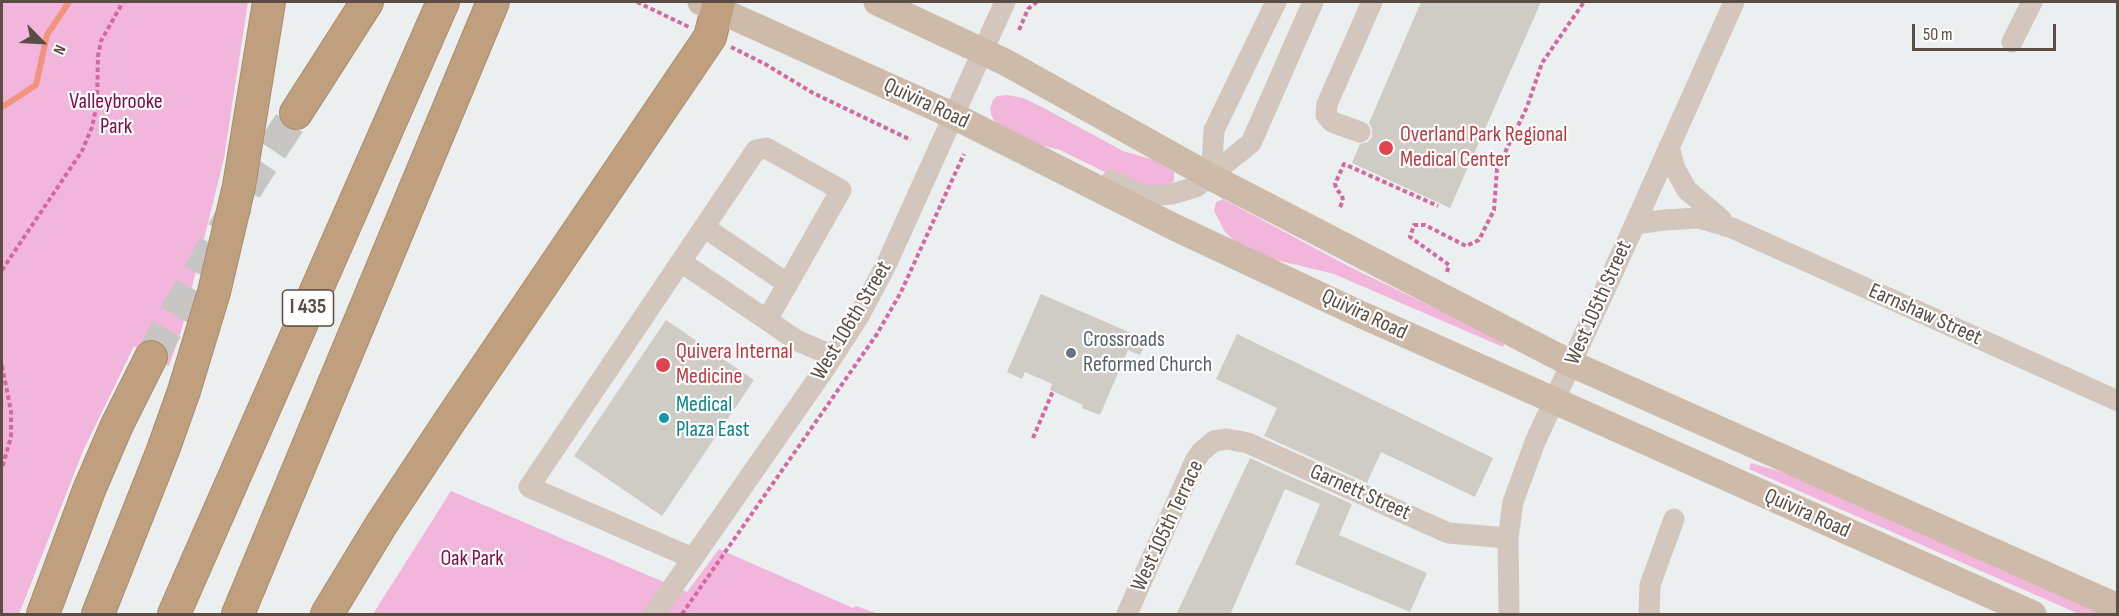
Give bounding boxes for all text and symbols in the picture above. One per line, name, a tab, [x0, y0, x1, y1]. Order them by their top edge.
north arrow	[12, 12, 72, 72]
scale bar	[1915, 12, 2059, 50]
text: 50 m	[1923, 24, 1953, 45]
text: N	[48, 42, 69, 57]
street label: Quivira Road	[879, 73, 973, 135]
park label: Valleybrooke Park	[69, 89, 163, 140]
place label: Overland Park Regional Medical Center	[1400, 122, 1567, 174]
marker: Overland Park Regional Medical Center	[1377, 139, 1395, 157]
street label: West 105th Street	[1560, 237, 1638, 369]
street label: West 106th Street	[806, 257, 898, 385]
street label: Earnshaw Street	[1864, 278, 1986, 352]
street label: Quivira Road	[1317, 284, 1411, 346]
road number: I 435	[282, 290, 334, 326]
place label: Crossroads Reformed Church	[1083, 327, 1212, 378]
place label: Quivera Internal Medicine	[676, 339, 793, 390]
marker: Crossroads Reformed Church	[1064, 346, 1078, 360]
marker: Quivera Internal Medicine	[654, 356, 672, 374]
place label: Medical Plaza East	[676, 392, 750, 444]
marker: Medical Plaza East	[657, 411, 671, 425]
street label: West 105th Terrace	[1126, 456, 1210, 596]
street label: Garnett Street	[1306, 459, 1414, 527]
street label: Quivira Road	[1760, 483, 1854, 545]
park label: Oak Park	[440, 546, 504, 572]

